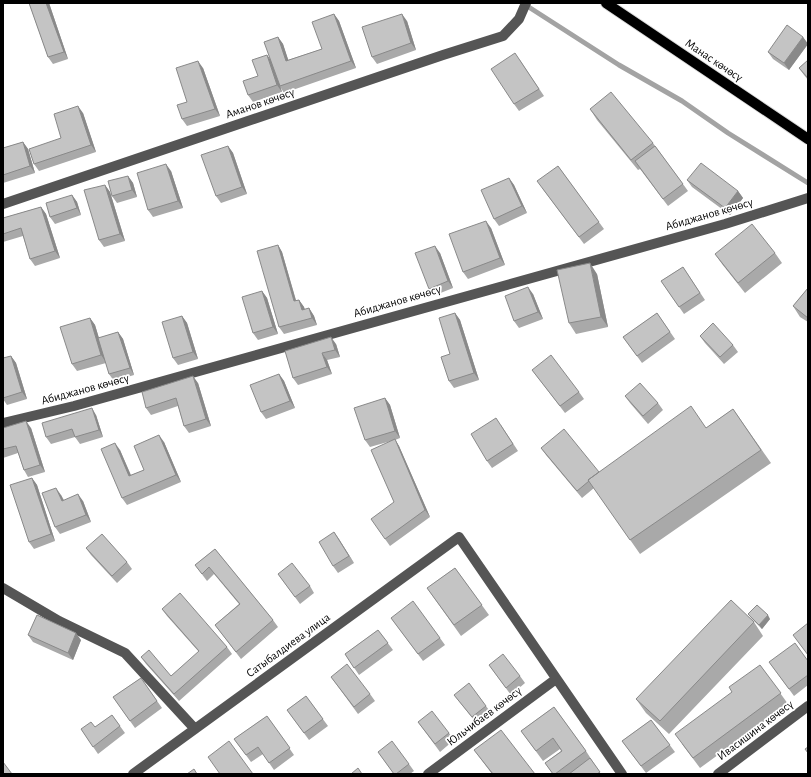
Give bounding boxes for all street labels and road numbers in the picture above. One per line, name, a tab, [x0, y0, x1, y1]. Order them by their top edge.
street label: Манас көчөсү	[683, 36, 745, 84]
street label: Аманов көчөсү	[224, 86, 296, 120]
street label: Абиджанов көчөсү	[664, 196, 754, 232]
street label: Абиджанов көчөсү	[352, 283, 442, 319]
street label: Абиджанов көчөсү	[40, 372, 130, 406]
street label: Сатыбалдиева улица	[244, 610, 333, 680]
street label: Юльчибаев көчөсү	[445, 684, 523, 748]
street label: Ивасишина көчөсү	[715, 698, 795, 762]

